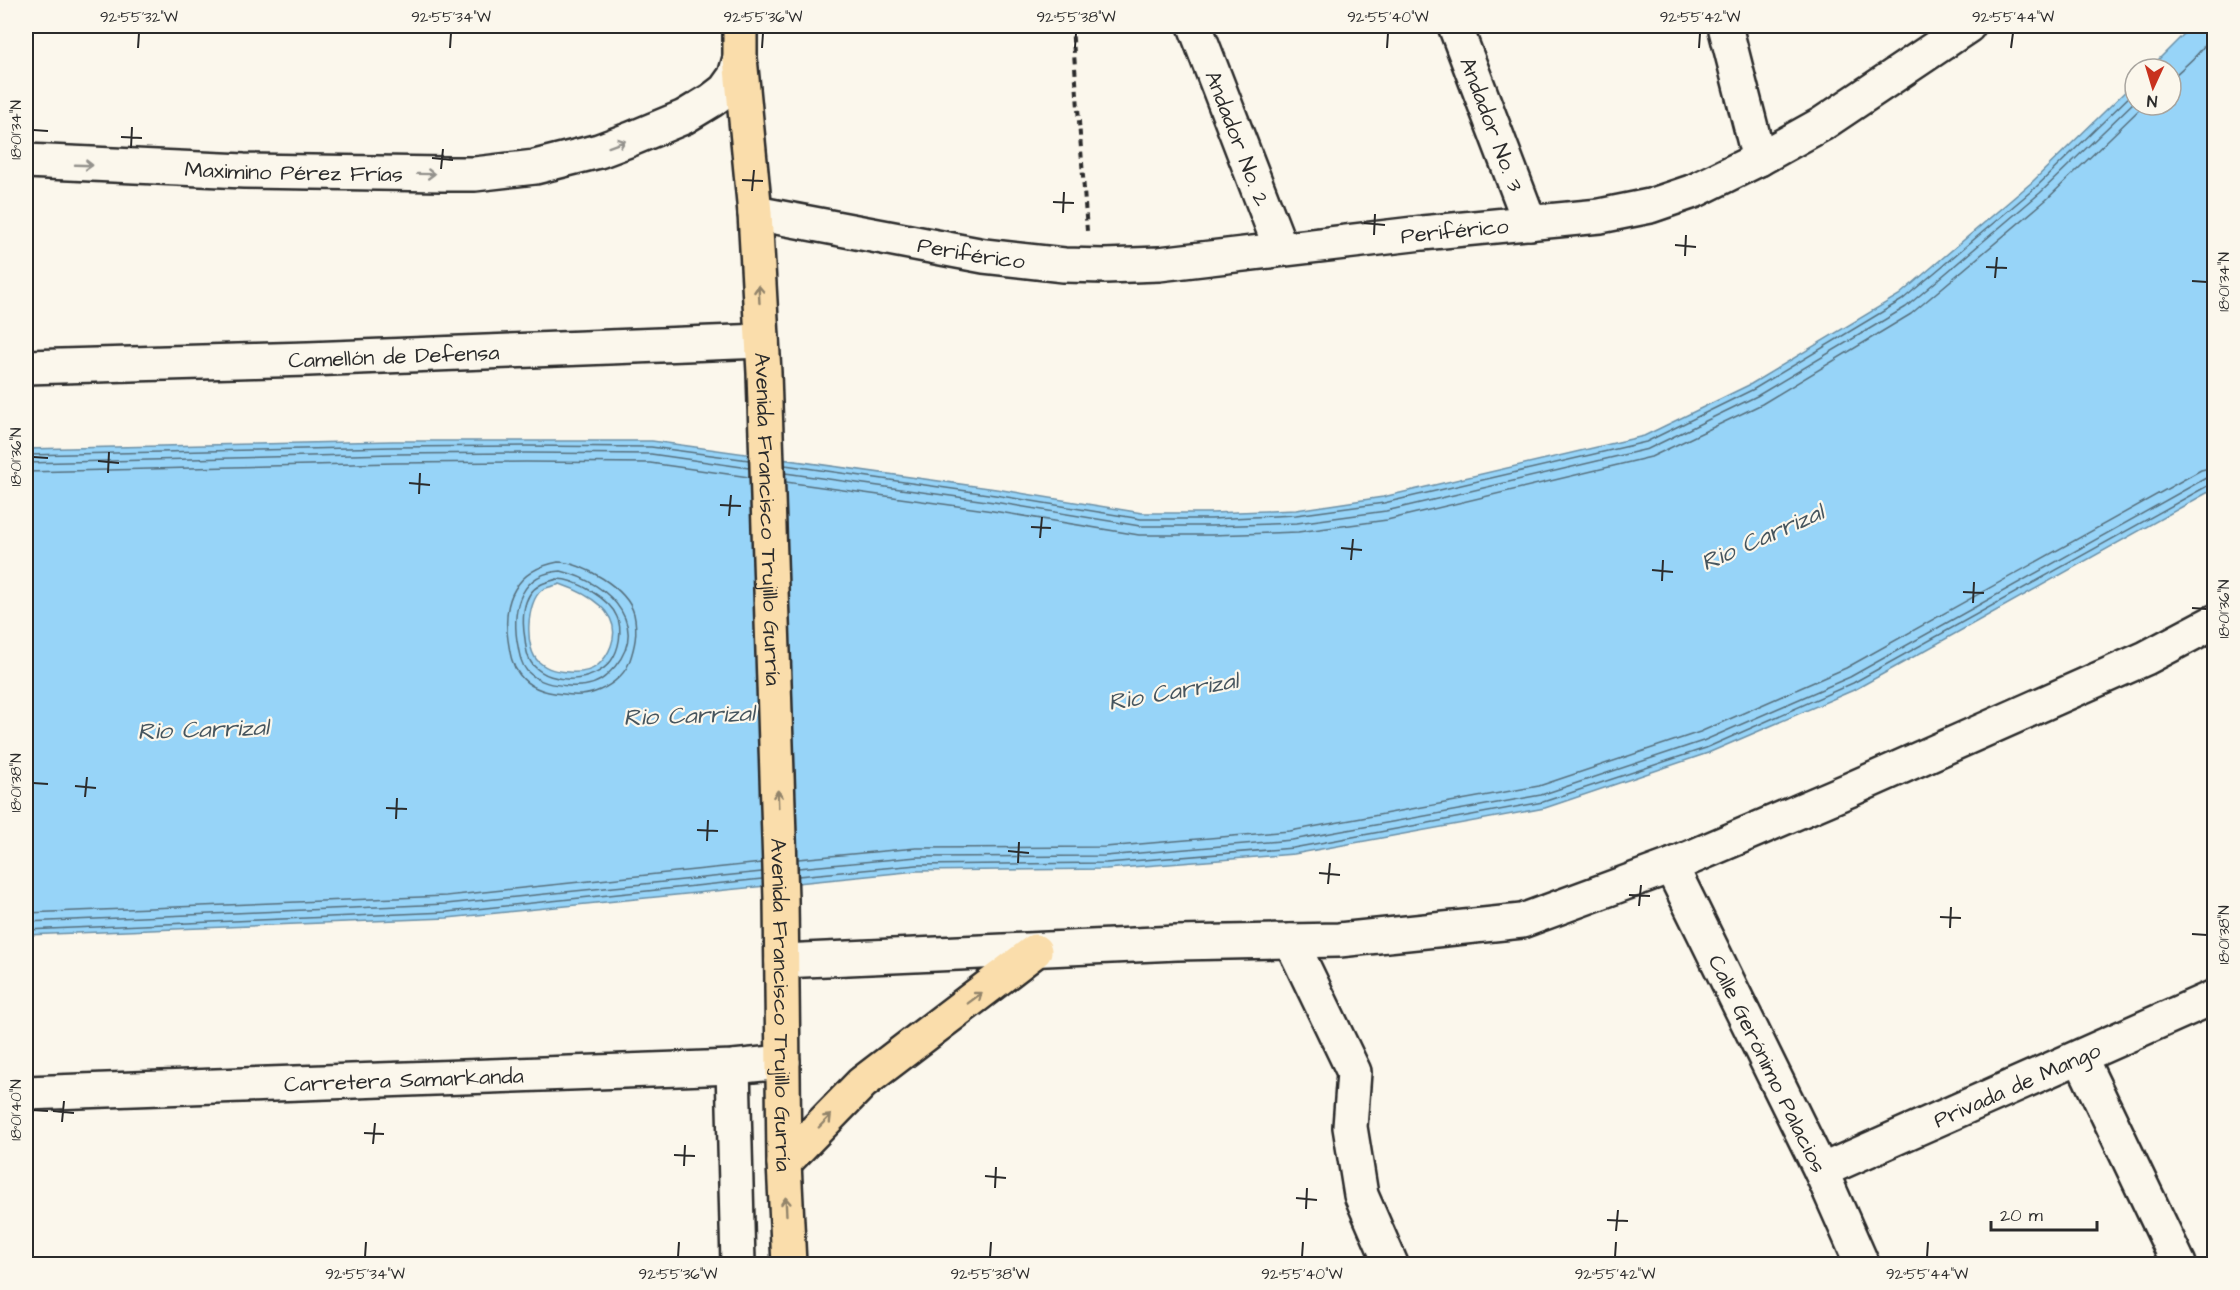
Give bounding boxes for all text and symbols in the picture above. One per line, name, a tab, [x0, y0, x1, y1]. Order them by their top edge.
text: 92°55'32"W	[100, 7, 178, 28]
text: 92°55'34"W	[411, 7, 491, 28]
text: 92°55'36"W	[724, 7, 802, 28]
text: 92°55'38"W	[1036, 7, 1116, 28]
text: 92°55'40"W	[1347, 7, 1429, 28]
text: 92°55'42"W	[1660, 7, 1740, 28]
text: 92°55'44"W	[1972, 7, 2054, 28]
street label: Andador No. 3	[1451, 53, 1531, 196]
north arrow	[2123, 57, 2183, 117]
street label: Andador No. 2	[1197, 66, 1277, 211]
text: N	[2146, 90, 2158, 112]
text: 18°01'34"N	[6, 100, 27, 160]
one-way arrow	[607, 138, 626, 149]
street label: Maximino Pérez Frías	[184, 154, 403, 190]
one-way arrow	[73, 159, 93, 170]
one-way arrow	[415, 168, 435, 180]
street label: Periférico	[1399, 211, 1511, 252]
street label: Periférico	[915, 230, 1027, 278]
text: 18°01'34"N	[2214, 252, 2235, 312]
one-way arrow	[754, 284, 765, 304]
street label: Camellón de Defensa	[288, 337, 500, 377]
street label: Avenida Francisco Trujillo Gurría	[746, 351, 788, 686]
text: 18°01'36"N	[6, 428, 27, 486]
water label: Rio Carrizal	[1696, 494, 1832, 580]
text: 18°01'36"N	[2214, 580, 2235, 638]
water label: Rio Carrizal	[1106, 663, 1244, 720]
water label: Rio Carrizal	[623, 697, 758, 735]
water label: Rio Carrizal	[137, 711, 272, 749]
text: 18°01'38"N	[6, 753, 27, 813]
one-way arrow	[772, 789, 783, 809]
street label: Avenida Francisco Trujillo Gurría	[762, 837, 798, 1172]
text: 18°01'38"N	[2214, 905, 2235, 965]
street label: Calle Gerónimo Palacios	[1700, 950, 1833, 1178]
one-way arrow	[967, 991, 983, 1004]
street label: Privada de Mango	[1929, 1035, 2106, 1136]
street label: Carretera Samarkanda	[283, 1061, 524, 1101]
text: 18°01'40"N	[6, 1079, 27, 1141]
one-way arrow	[818, 1114, 832, 1129]
scale bar	[1991, 1194, 2098, 1232]
one-way arrow	[781, 1197, 792, 1217]
text: 20 m	[2000, 1203, 2043, 1228]
text: 92°55'34"W	[325, 1264, 405, 1285]
text: 92°55'36"W	[639, 1264, 717, 1285]
text: 92°55'38"W	[950, 1264, 1030, 1285]
text: 92°55'40"W	[1261, 1264, 1343, 1285]
text: 92°55'42"W	[1575, 1264, 1655, 1285]
text: 92°55'44"W	[1886, 1264, 1968, 1285]

